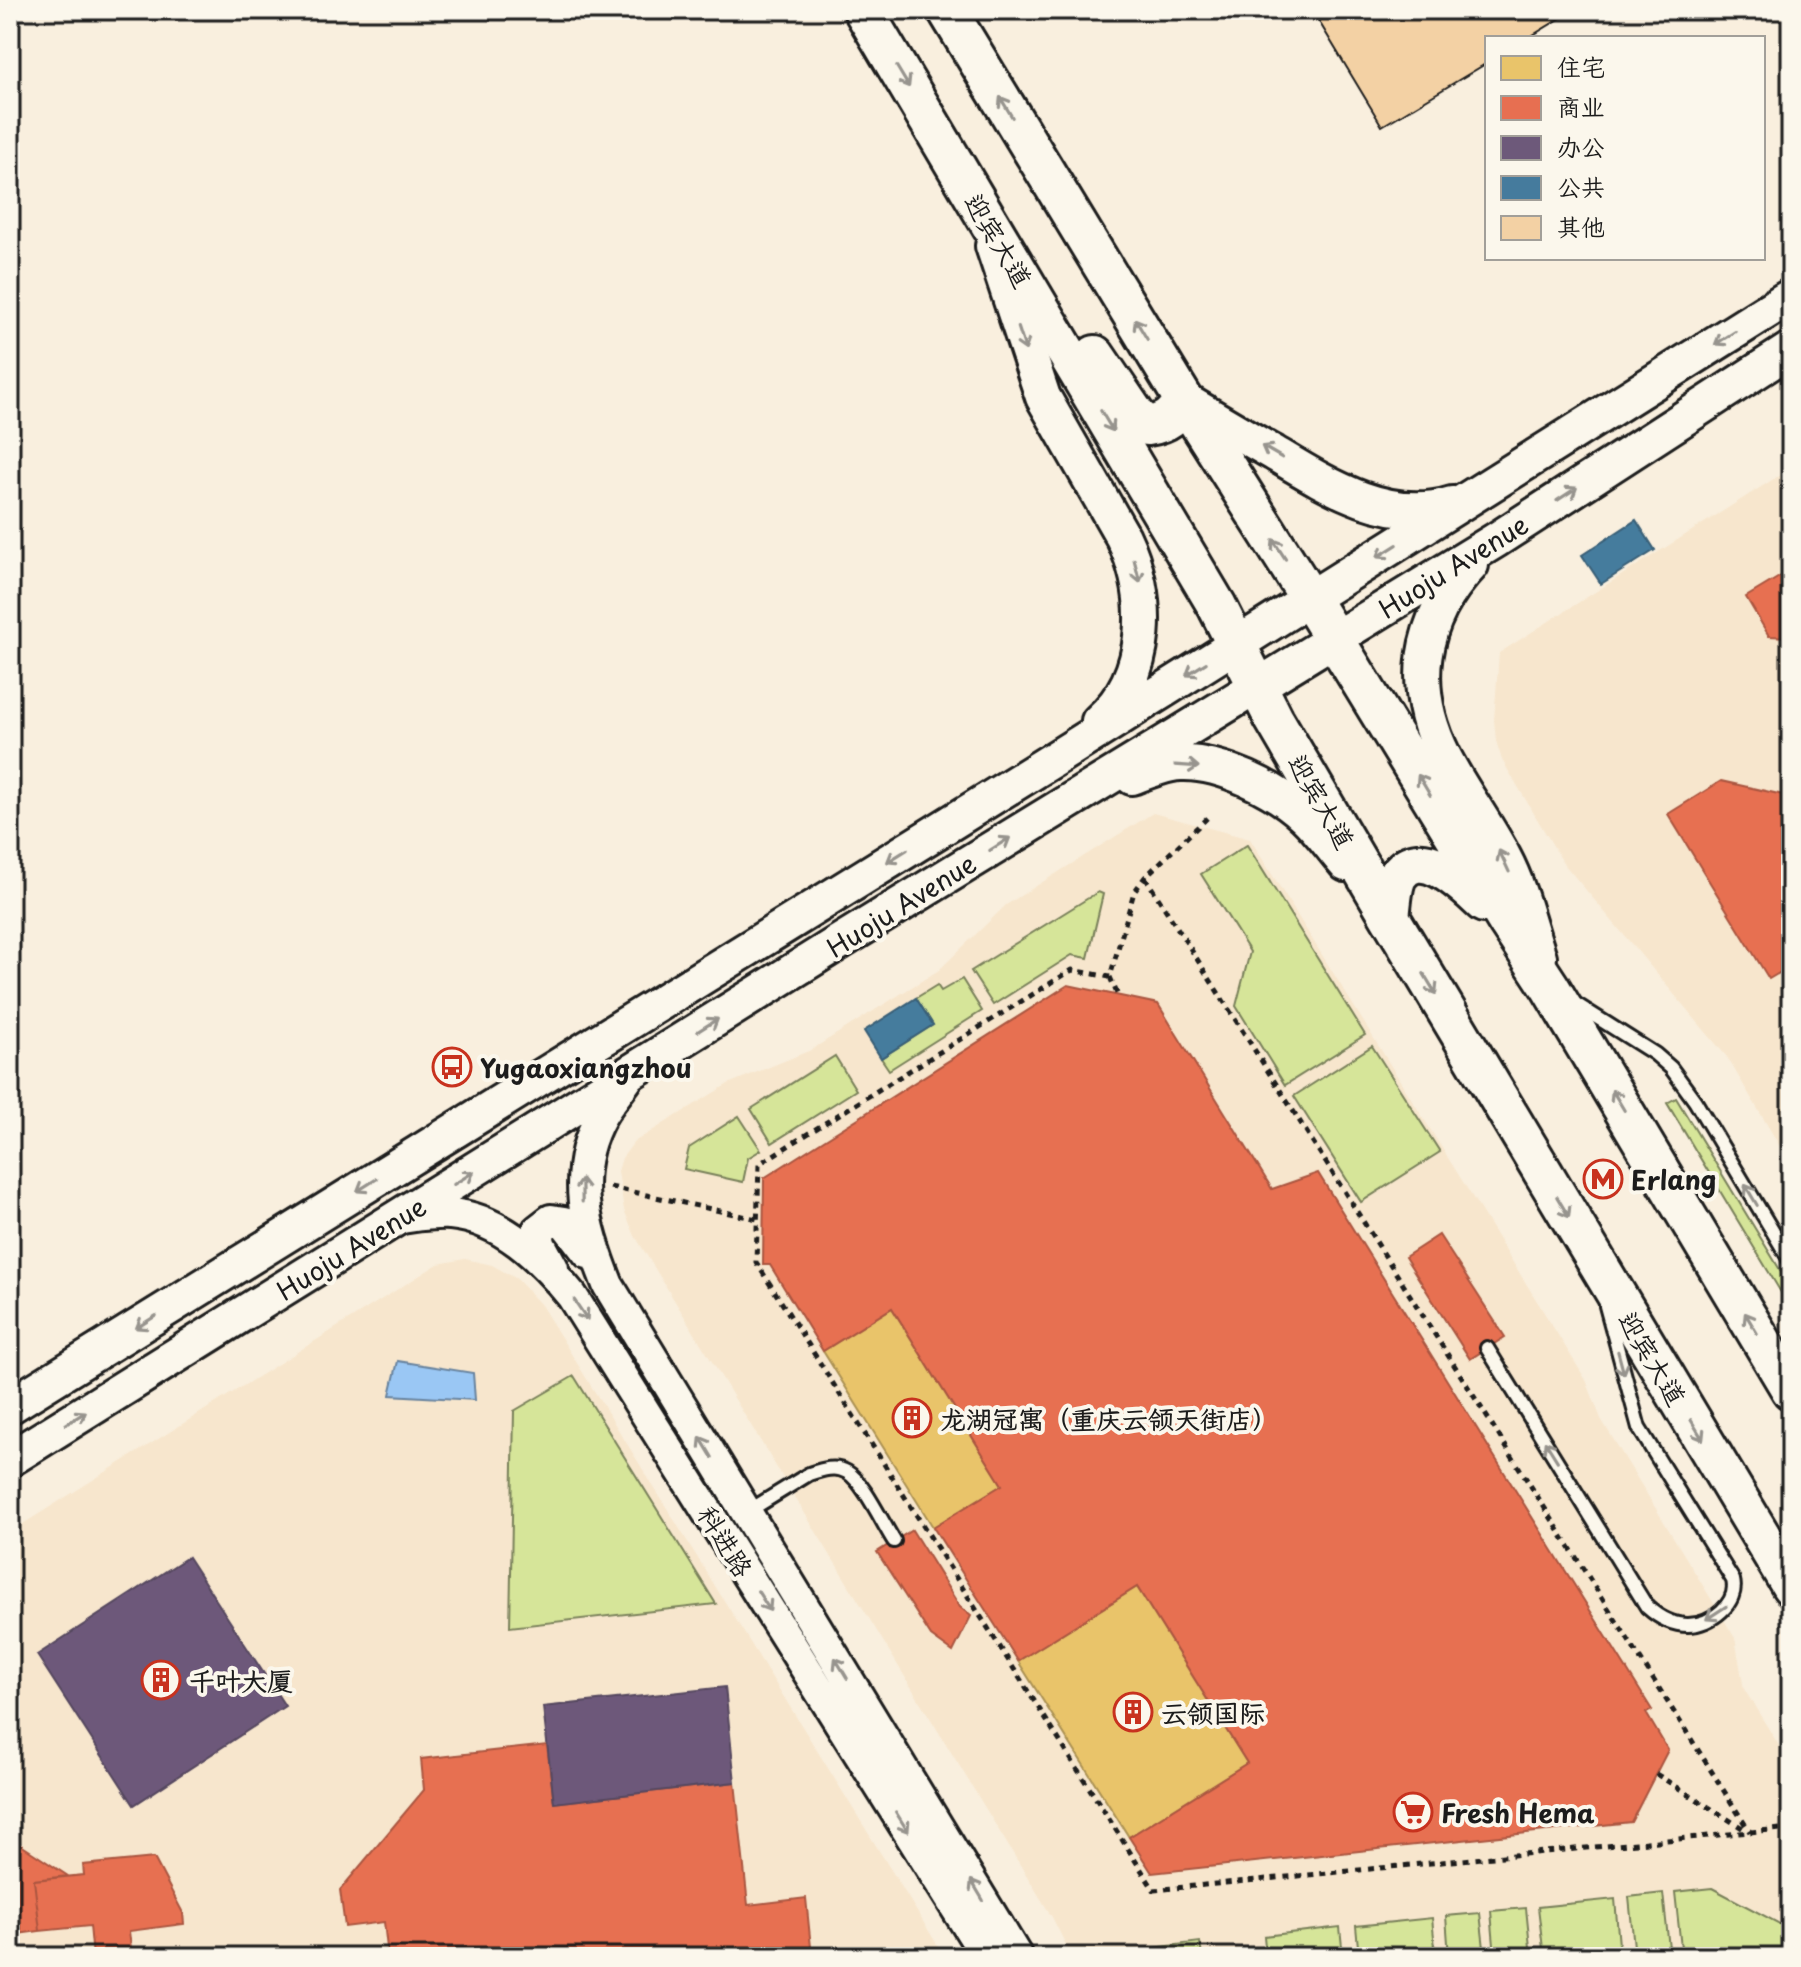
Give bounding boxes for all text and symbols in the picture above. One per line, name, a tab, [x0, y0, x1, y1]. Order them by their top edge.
legend	[1485, 36, 1765, 260]
text: 住宅	[1557, 48, 1605, 84]
one-way arrow	[895, 65, 911, 88]
text: 商业	[1557, 88, 1605, 124]
one-way arrow	[997, 96, 1013, 119]
text: 办公	[1557, 128, 1605, 164]
text: 公共	[1557, 168, 1605, 204]
street label: 迎宾大道	[955, 185, 1043, 295]
text: 其他	[1557, 208, 1605, 244]
one-way arrow	[1132, 318, 1148, 341]
one-way arrow	[1016, 327, 1031, 352]
one-way arrow	[1714, 330, 1737, 346]
one-way arrow	[1099, 409, 1115, 432]
one-way arrow	[1261, 444, 1284, 460]
one-way arrow	[1556, 485, 1578, 502]
street label: Huoju Avenue	[1371, 504, 1535, 628]
one-way arrow	[1270, 539, 1287, 561]
one-way arrow	[1376, 544, 1399, 560]
one-way arrow	[1130, 558, 1145, 584]
one-way arrow	[1185, 662, 1208, 678]
street label: 迎宾大道	[1279, 746, 1365, 856]
one-way arrow	[1174, 759, 1200, 774]
one-way arrow	[1416, 774, 1432, 797]
one-way arrow	[988, 835, 1011, 851]
street label: Huoju Avenue	[819, 843, 983, 967]
one-way arrow	[886, 849, 909, 865]
one-way arrow	[1496, 850, 1511, 874]
one-way arrow	[1422, 972, 1438, 995]
one-way arrow	[696, 1016, 719, 1032]
bus stop icon: Yugaoxiangzhou	[431, 1046, 473, 1088]
place label: Yugaoxiangzhou	[480, 1048, 692, 1087]
one-way arrow	[1609, 1089, 1625, 1112]
metro station icon: Erlang	[1582, 1158, 1624, 1200]
place label: Erlang	[1631, 1160, 1716, 1199]
one-way arrow	[452, 1169, 475, 1185]
one-way arrow	[356, 1177, 379, 1193]
one-way arrow	[575, 1177, 590, 1204]
one-way arrow	[1743, 1184, 1759, 1207]
street label: Huoju Avenue	[269, 1186, 433, 1310]
one-way arrow	[1555, 1195, 1571, 1218]
one-way arrow	[573, 1298, 589, 1320]
street label: 迎宾大道	[1609, 1303, 1697, 1413]
one-way arrow	[1743, 1312, 1759, 1335]
one-way arrow	[135, 1314, 158, 1330]
one-way arrow	[1615, 1350, 1630, 1375]
building icon: 龙湖冠寓（重庆云领天街店）	[891, 1397, 933, 1439]
place label: 龙湖冠寓（重庆云领天街店）	[940, 1399, 1278, 1438]
one-way arrow	[64, 1410, 87, 1426]
one-way arrow	[1689, 1418, 1705, 1441]
one-way arrow	[698, 1436, 714, 1459]
one-way arrow	[1542, 1441, 1559, 1463]
street label: 科进路	[689, 1498, 763, 1584]
one-way arrow	[756, 1589, 772, 1612]
one-way arrow	[1705, 1605, 1728, 1621]
one-way arrow	[833, 1658, 850, 1680]
building icon: 千叶大厦	[140, 1659, 182, 1701]
place label: 千叶大厦	[189, 1661, 293, 1700]
building icon: 云领国际	[1112, 1691, 1154, 1733]
place label: 云领国际	[1161, 1693, 1265, 1732]
supermarket icon: Fresh Hema	[1392, 1791, 1434, 1833]
place label: Fresh Hema	[1441, 1793, 1595, 1832]
one-way arrow	[894, 1810, 910, 1832]
one-way arrow	[968, 1879, 984, 1902]

